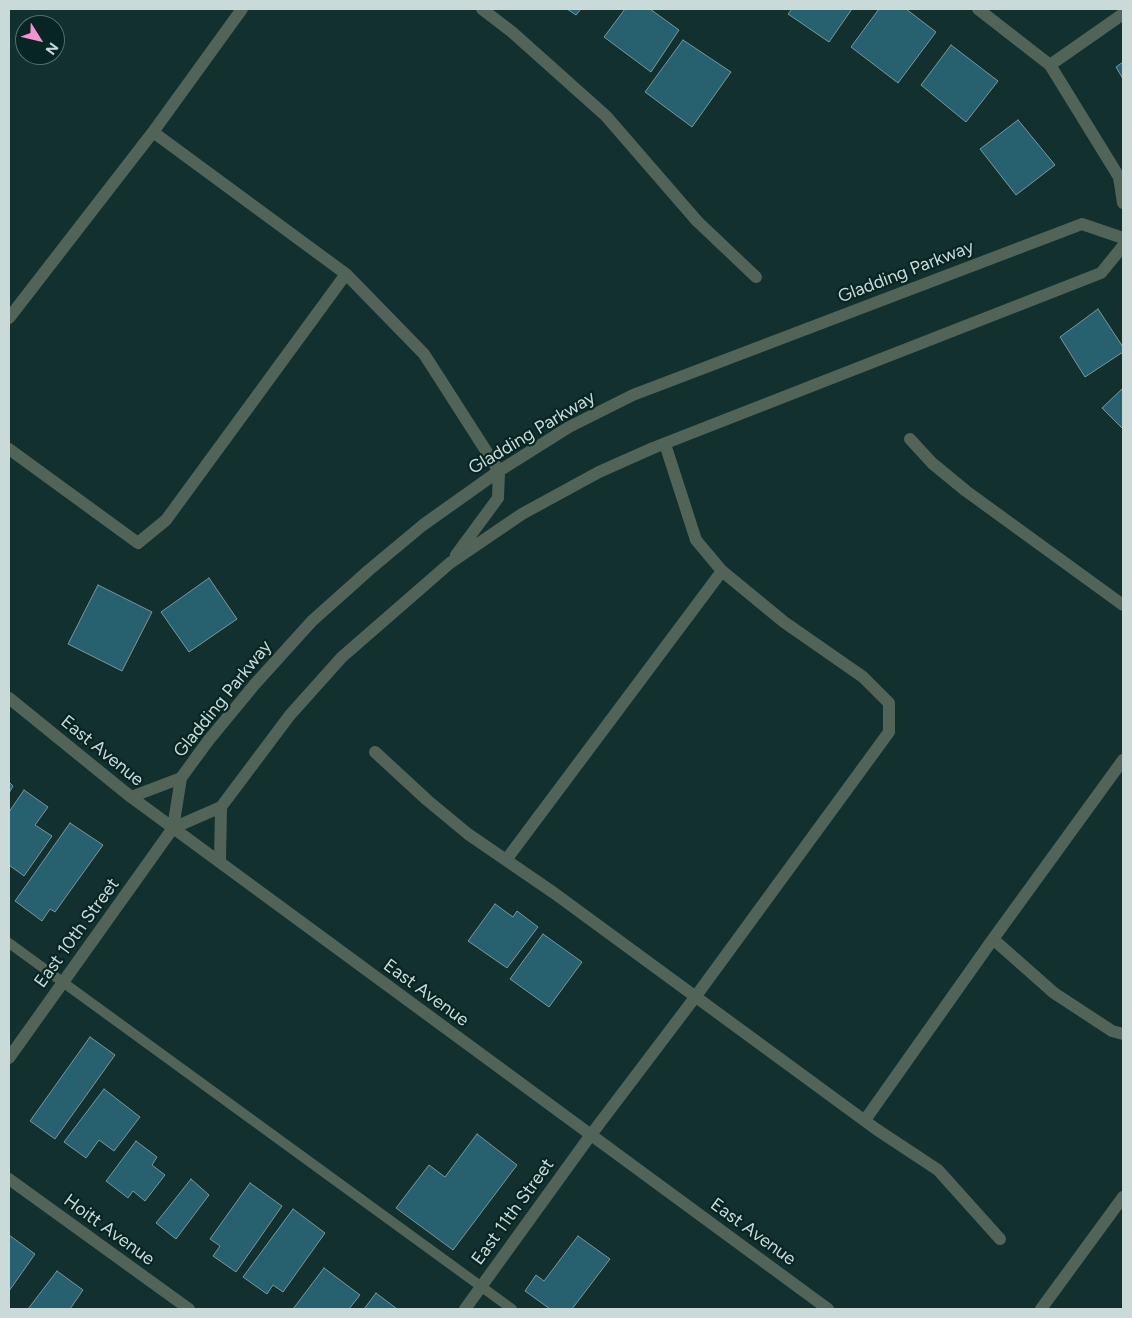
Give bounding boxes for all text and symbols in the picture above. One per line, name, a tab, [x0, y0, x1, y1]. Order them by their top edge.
north arrow	[15, 15, 65, 65]
text: N	[42, 39, 62, 58]
street label: Gladding Parkway	[835, 236, 977, 308]
street label: Gladding Parkway	[465, 387, 599, 479]
street label: Gladding Parkway	[169, 636, 277, 762]
street label: East Avenue	[56, 711, 148, 791]
street label: East 10th Street	[30, 874, 124, 992]
street label: East Avenue	[379, 955, 473, 1031]
street label: East 11th Street	[467, 1155, 559, 1269]
street label: Hoitt Avenue	[59, 1190, 159, 1270]
street label: East Avenue	[706, 1194, 800, 1270]

